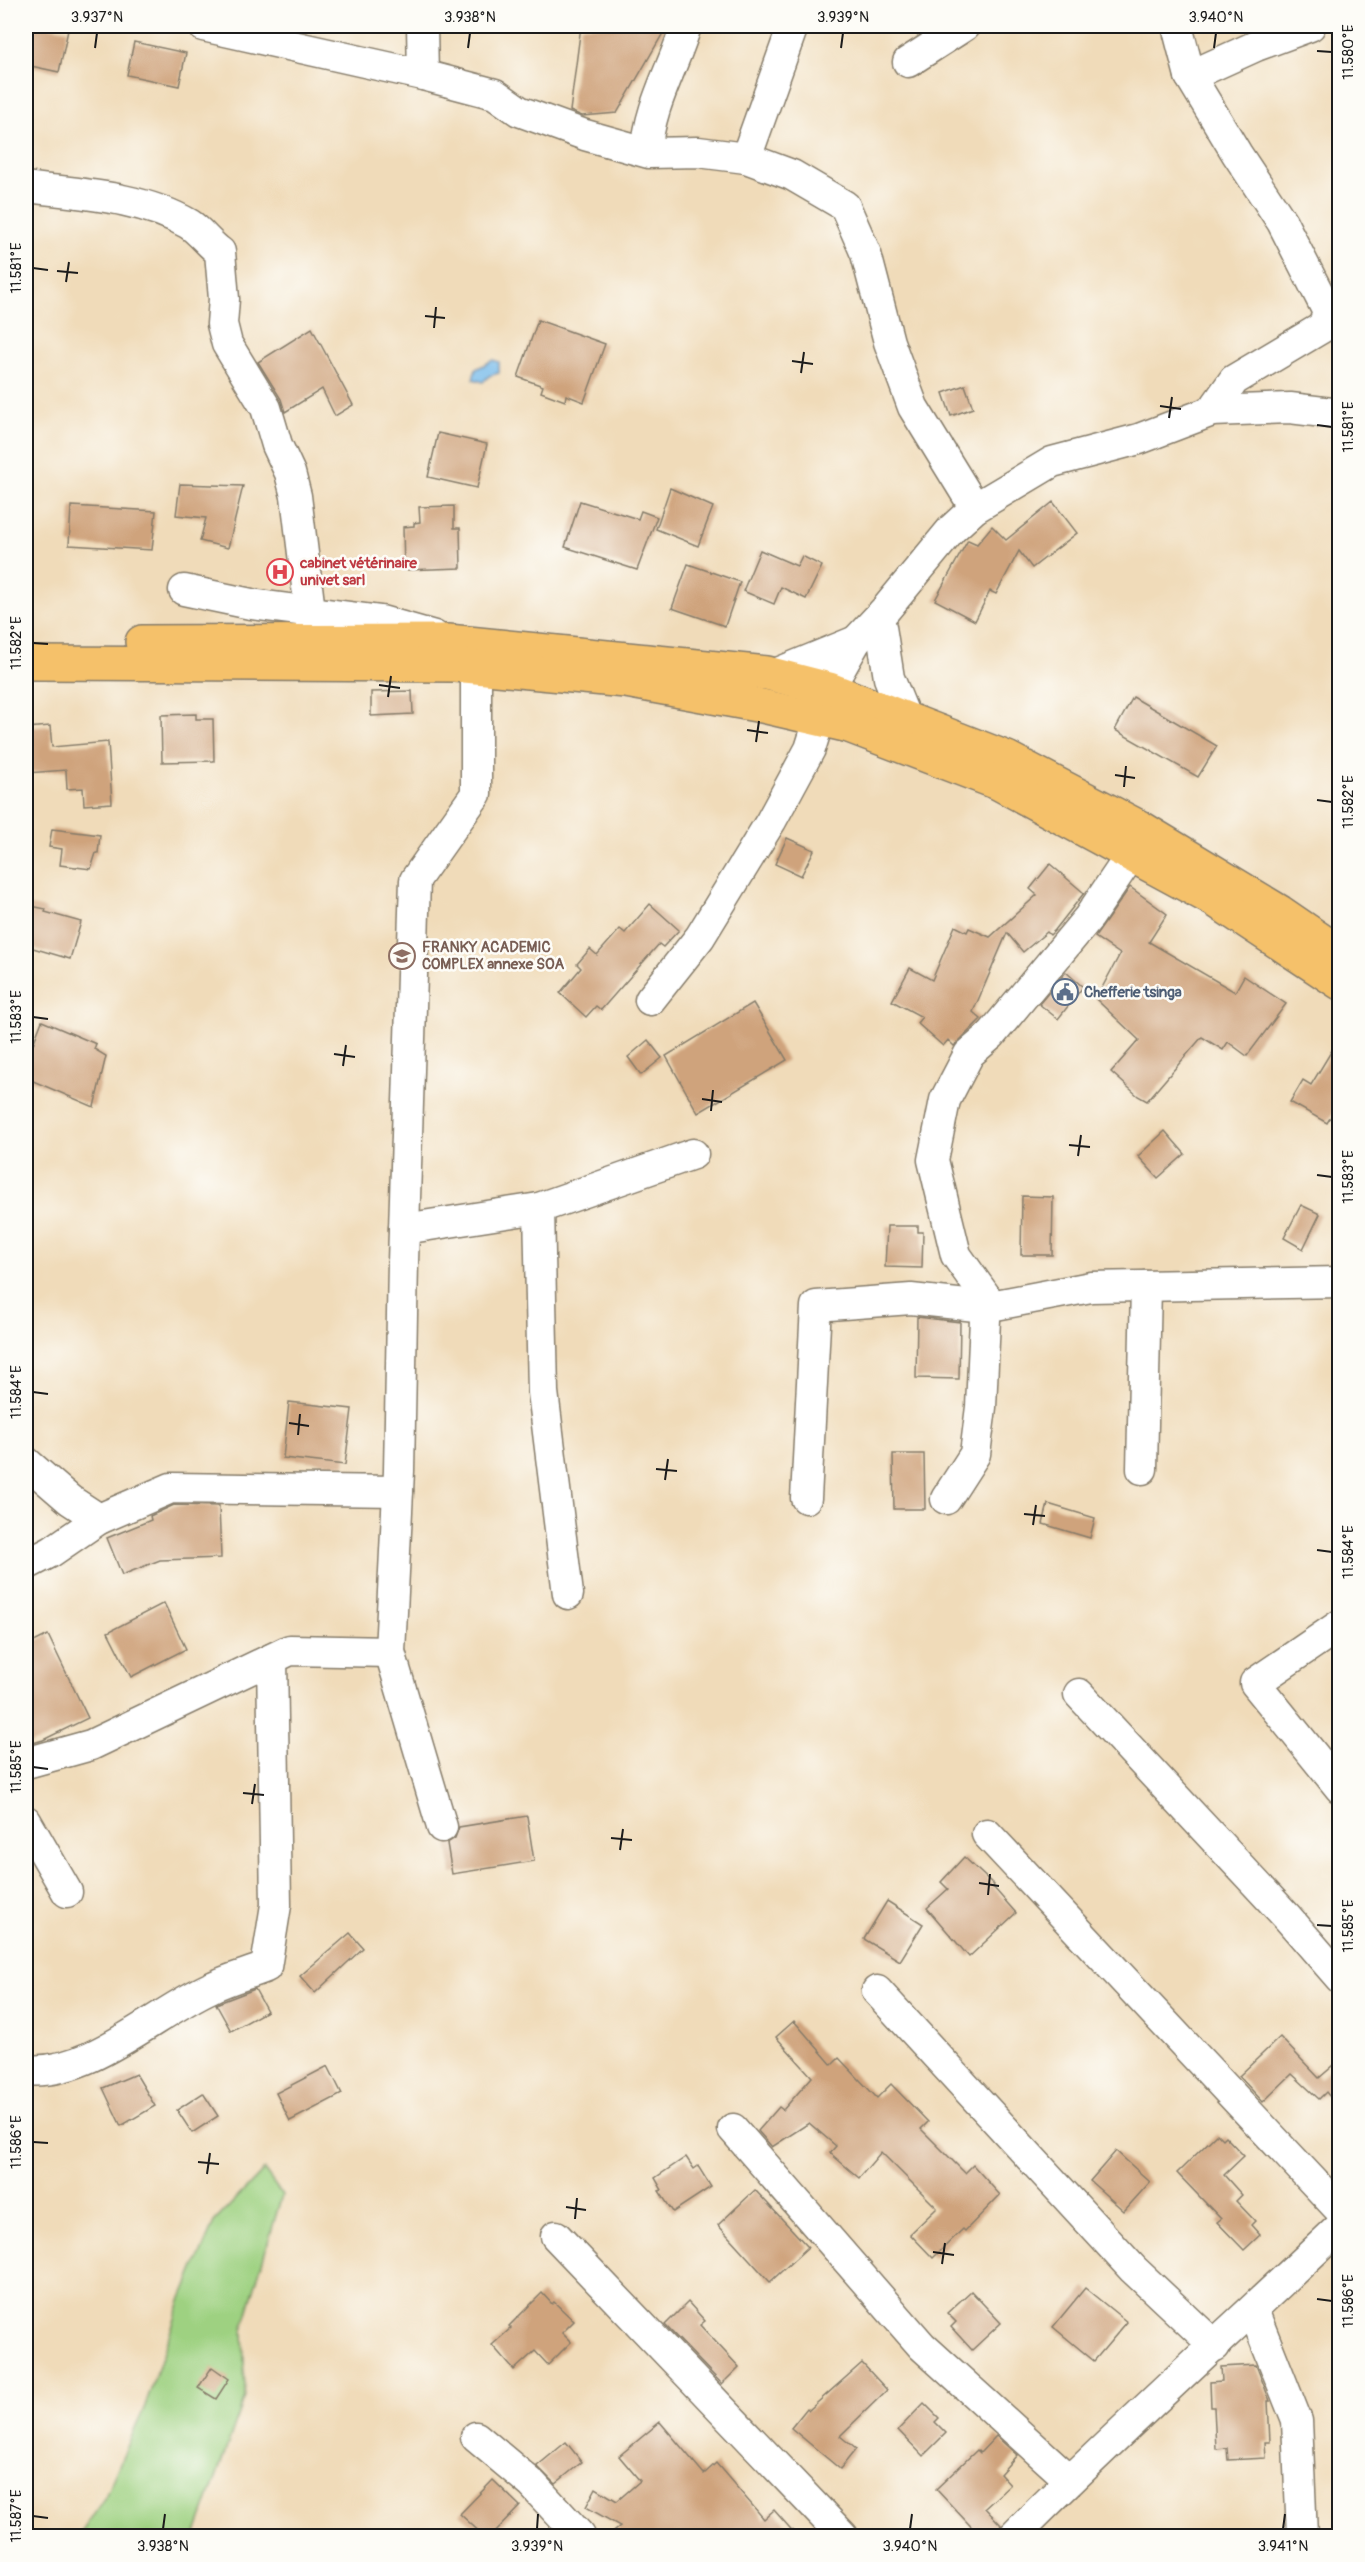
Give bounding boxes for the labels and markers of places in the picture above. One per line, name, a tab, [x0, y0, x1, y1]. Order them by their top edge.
place label: cabinet vétérinaire univet sarl	[299, 554, 417, 590]
hospital icon: cabinet vétérinaire univet sarl	[265, 557, 295, 587]
place label: FRANKY ACADEMIC COMPLEX annexe SOA	[422, 938, 565, 974]
school or university icon: FRANKY ACADEMIC COMPLEX annexe SOA	[387, 941, 417, 971]
public building icon: Chefferie tsinga	[1050, 977, 1080, 1007]
place label: Chefferie tsinga	[1084, 983, 1182, 1002]

